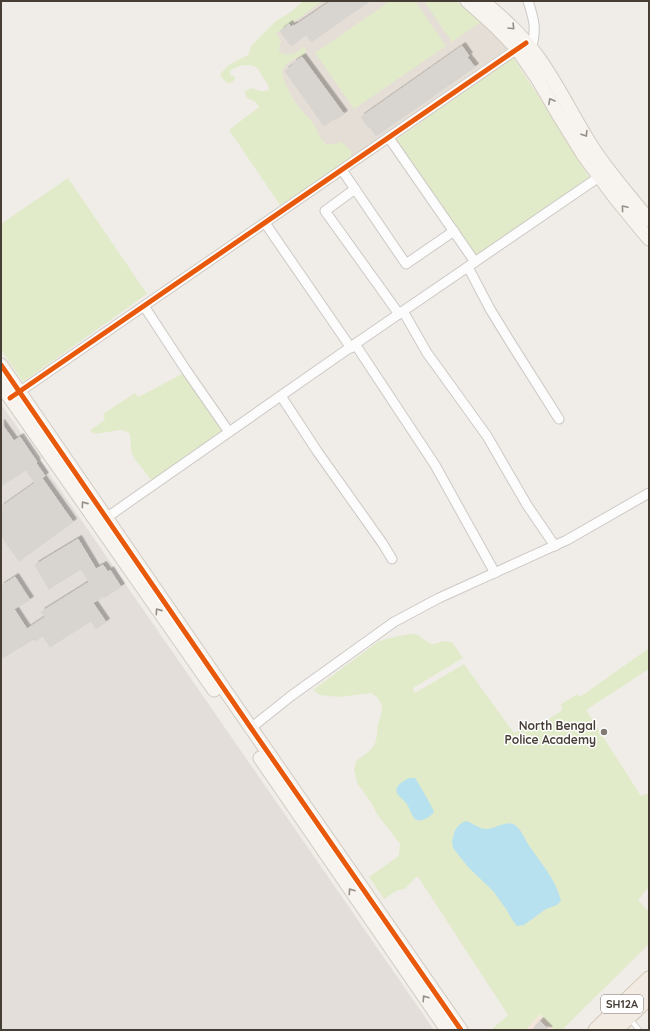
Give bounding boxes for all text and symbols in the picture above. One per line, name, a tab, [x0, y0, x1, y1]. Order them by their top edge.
one-way arrow	[507, 22, 515, 30]
one-way arrow	[548, 98, 556, 105]
one-way arrow	[580, 130, 587, 137]
one-way arrow	[622, 206, 629, 213]
one-way arrow	[81, 501, 89, 508]
one-way arrow	[156, 608, 163, 615]
place label: North Bengal Police Academy	[505, 718, 596, 747]
marker: North Bengal Police Academy	[599, 727, 609, 737]
one-way arrow	[349, 888, 356, 895]
one-way arrow	[422, 995, 430, 1002]
road number: SH12A	[601, 995, 643, 1013]

